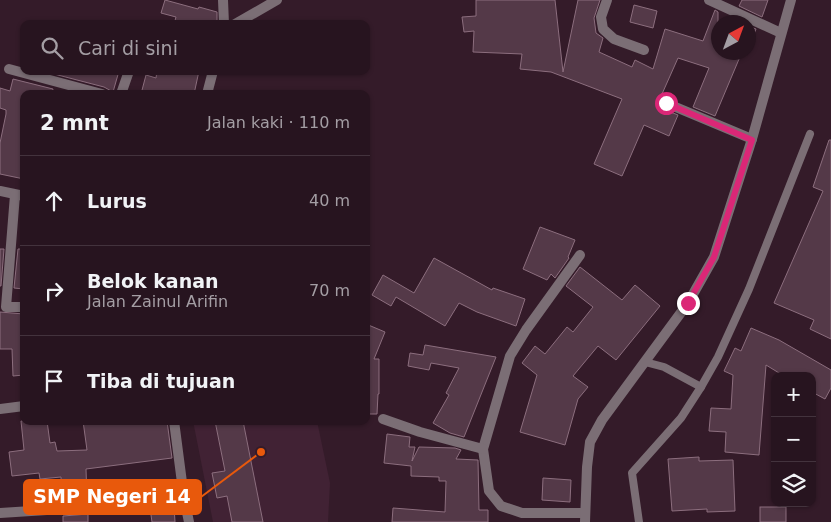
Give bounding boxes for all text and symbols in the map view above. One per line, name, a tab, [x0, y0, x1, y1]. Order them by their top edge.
north arrow	[711, 15, 756, 60]
search box	[20, 20, 370, 75]
icon: search	[38, 34, 66, 62]
text: Cari di sini	[78, 37, 178, 59]
route start	[655, 92, 678, 115]
text: 2 mnt	[40, 111, 109, 135]
text: Jalan kaki · 110 m	[207, 113, 350, 132]
icon: ahead	[40, 187, 68, 215]
text: Lurus	[87, 190, 147, 212]
text: 40 m	[309, 191, 350, 210]
text: Belok kanan	[87, 270, 219, 292]
icon: right	[40, 277, 68, 305]
text: 70 m	[309, 281, 350, 300]
text: Jalan Zainul Arifin	[87, 292, 228, 311]
route end	[677, 292, 700, 315]
icon: arrive	[40, 367, 68, 395]
text: Tiba di tujuan	[87, 370, 235, 392]
map controls	[771, 372, 816, 507]
button: +	[771, 372, 816, 417]
button: −	[771, 417, 816, 462]
button: layers	[771, 462, 816, 507]
callout: SMP Negeri 14	[24, 480, 201, 514]
text: SMP Negeri 14	[33, 485, 191, 507]

